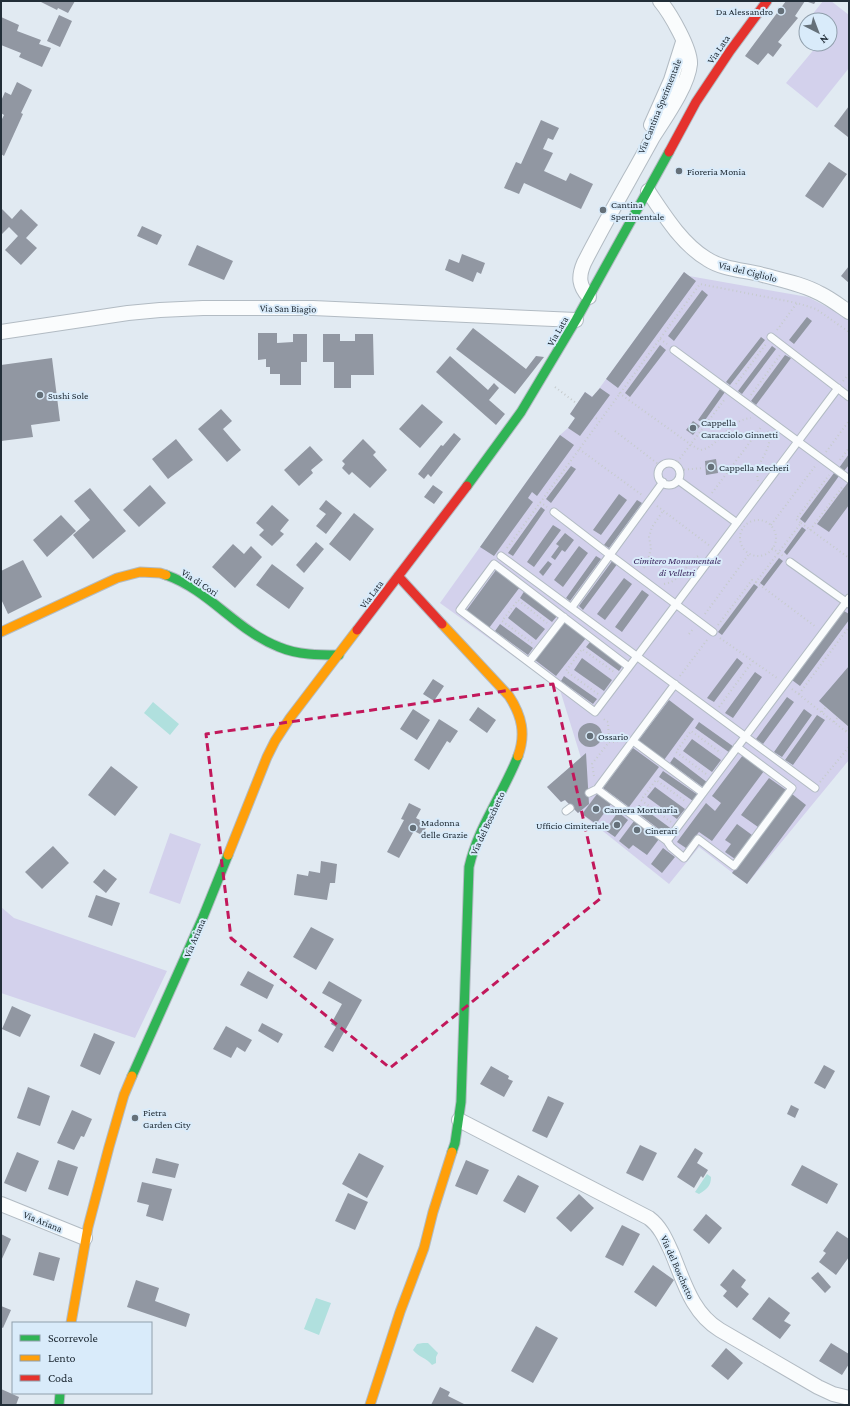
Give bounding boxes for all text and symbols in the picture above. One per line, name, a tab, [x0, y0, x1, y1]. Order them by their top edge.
place label: Da Alessandro	[716, 6, 773, 17]
marker: Da Alessandro	[776, 6, 786, 16]
north arrow	[798, 12, 838, 52]
text: N	[818, 32, 831, 47]
street label: Via Lata	[705, 33, 732, 66]
street label: Via Cantina Sperimentale	[635, 57, 684, 155]
marker: Fioreria Monia	[674, 166, 684, 176]
place label: Fioreria Monia	[687, 166, 746, 177]
place label: Cantina Sperimentale	[611, 199, 665, 222]
marker: Cantina Sperimentale	[598, 205, 608, 215]
street label: Via del Cigliolo	[717, 259, 778, 284]
street label: Via San Biagio	[260, 303, 316, 314]
street label: Via Lata	[545, 314, 570, 348]
marker: Sushi Sole	[35, 390, 45, 400]
place label: Sushi Sole	[48, 390, 89, 401]
place label: Cappella Caracciolo Ginnetti	[701, 417, 778, 440]
marker: Cappella Caracciolo Ginnetti	[688, 423, 698, 433]
marker: Cappella Mecheri	[706, 462, 716, 472]
place label: Cappella Mecheri	[719, 462, 789, 473]
park label: Cimitero Monumentale di Velletri	[633, 555, 721, 578]
street label: Via di Cori	[179, 567, 220, 599]
street label: Via Lata	[357, 578, 386, 610]
marker: Ossario	[585, 731, 595, 741]
place label: Ossario	[598, 731, 628, 742]
street label: Via del Boschetto	[468, 790, 507, 857]
marker: Camera Mortuaria	[591, 804, 601, 814]
place label: Camera Mortuaria	[604, 804, 678, 815]
place label: Madonna delle Grazie	[421, 817, 468, 840]
place label: Ufficio Cimiteriale	[536, 820, 610, 831]
marker: Ufficio Cimiteriale	[612, 820, 622, 830]
marker: Madonna delle Grazie	[408, 823, 418, 833]
marker: Cinerari	[632, 825, 642, 835]
place label: Cinerari	[645, 825, 678, 836]
street label: Via Ariana	[181, 917, 208, 959]
place label: Pietra Garden City	[143, 1107, 191, 1130]
marker: Pietra Garden City	[130, 1113, 140, 1123]
street label: Via Ariana	[22, 1209, 64, 1234]
street label: Via del Boschetto	[659, 1234, 697, 1301]
legend	[12, 1322, 152, 1394]
text: Scorrevole	[48, 1331, 98, 1345]
text: Lento	[48, 1351, 76, 1365]
text: Coda	[48, 1371, 73, 1385]

